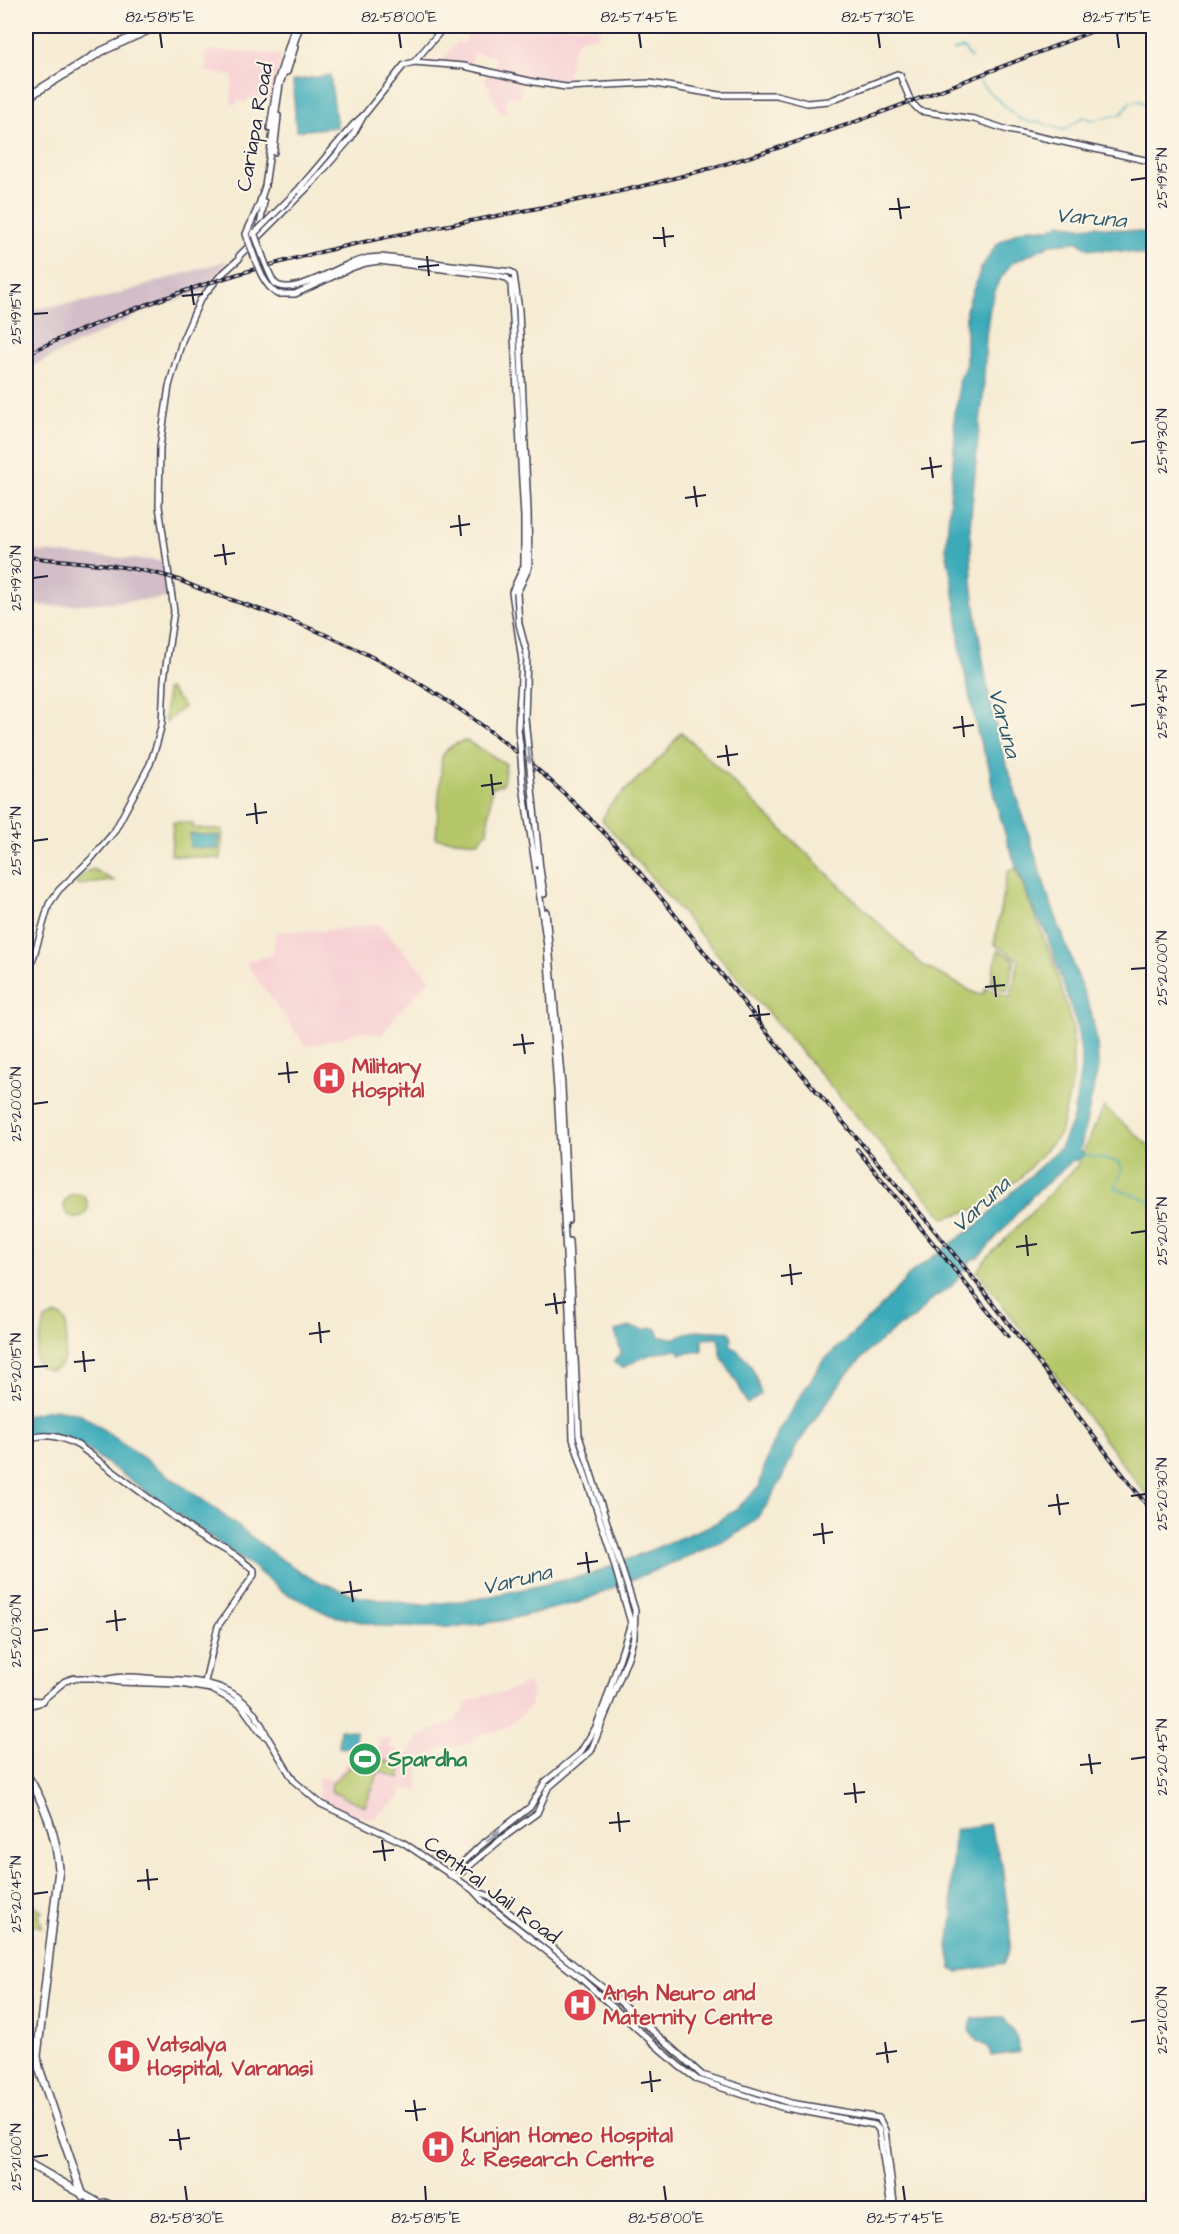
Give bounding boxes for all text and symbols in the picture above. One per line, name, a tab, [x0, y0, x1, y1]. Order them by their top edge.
text: 82°58'15"E	[125, 7, 195, 28]
text: 82°58'00"E	[361, 7, 437, 28]
text: 82°57'45"E	[600, 7, 678, 28]
text: 82°57'30"E	[841, 7, 915, 28]
text: 82°57'15"E	[1083, 7, 1152, 28]
street label: Cariapa Road	[229, 60, 282, 194]
text: 25°19'15"N	[1152, 148, 1173, 208]
water label: Varuna	[1055, 199, 1129, 237]
text: 25°19'15"N	[6, 284, 27, 344]
text: 25°19'30"N	[1152, 408, 1173, 474]
text: 25°19'30"N	[6, 545, 27, 611]
text: 25°19'45"N	[1152, 669, 1173, 739]
water label: Varuna	[980, 685, 1029, 763]
one-way arrow	[524, 745, 534, 764]
text: 25°19'45"N	[6, 806, 27, 876]
text: 25°20'00"N	[1152, 931, 1173, 1005]
place label: Military Hospital	[352, 1052, 425, 1106]
hospital icon: Military Hospital	[311, 1060, 347, 1096]
text: 25°20'00"N	[6, 1067, 27, 1141]
water label: Varuna	[945, 1168, 1019, 1240]
text: 25°20'15"N	[1152, 1197, 1173, 1265]
text: 25°20'15"N	[6, 1333, 27, 1401]
text: 25°20'30"N	[1152, 1457, 1173, 1531]
water label: Varuna	[479, 1556, 557, 1604]
text: 25°20'30"N	[6, 1594, 27, 1668]
text: 25°20'45"N	[1152, 1719, 1173, 1795]
sports icon: Spardha	[347, 1741, 383, 1777]
place label: Spardha	[387, 1745, 468, 1775]
street label: Central Jail Road	[418, 1829, 566, 1951]
one-way arrow	[485, 1829, 501, 1842]
text: 25°20'45"N	[6, 1856, 27, 1932]
place label: Ansh Neuro and Maternity Centre	[603, 1979, 773, 2035]
text: 25°21'00"N	[1152, 1986, 1173, 2054]
hospital icon: Ansh Neuro and Maternity Centre	[562, 1987, 598, 2023]
place label: Vatsalya Hospital, Varanasi	[146, 2030, 313, 2084]
hospital icon: Vatsalya Hospital, Varanasi	[106, 2038, 142, 2074]
place label: Kunjan Homeo Hospital & Research Centre	[460, 2121, 674, 2174]
text: 25°21'00"N	[6, 2123, 27, 2191]
hospital icon: Kunjan Homeo Hospital & Research Centre	[420, 2129, 456, 2165]
text: 82°58'30"E	[150, 2208, 224, 2229]
text: 82°58'15"E	[391, 2208, 461, 2229]
text: 82°58'00"E	[628, 2208, 704, 2229]
text: 82°57'45"E	[866, 2208, 944, 2229]

